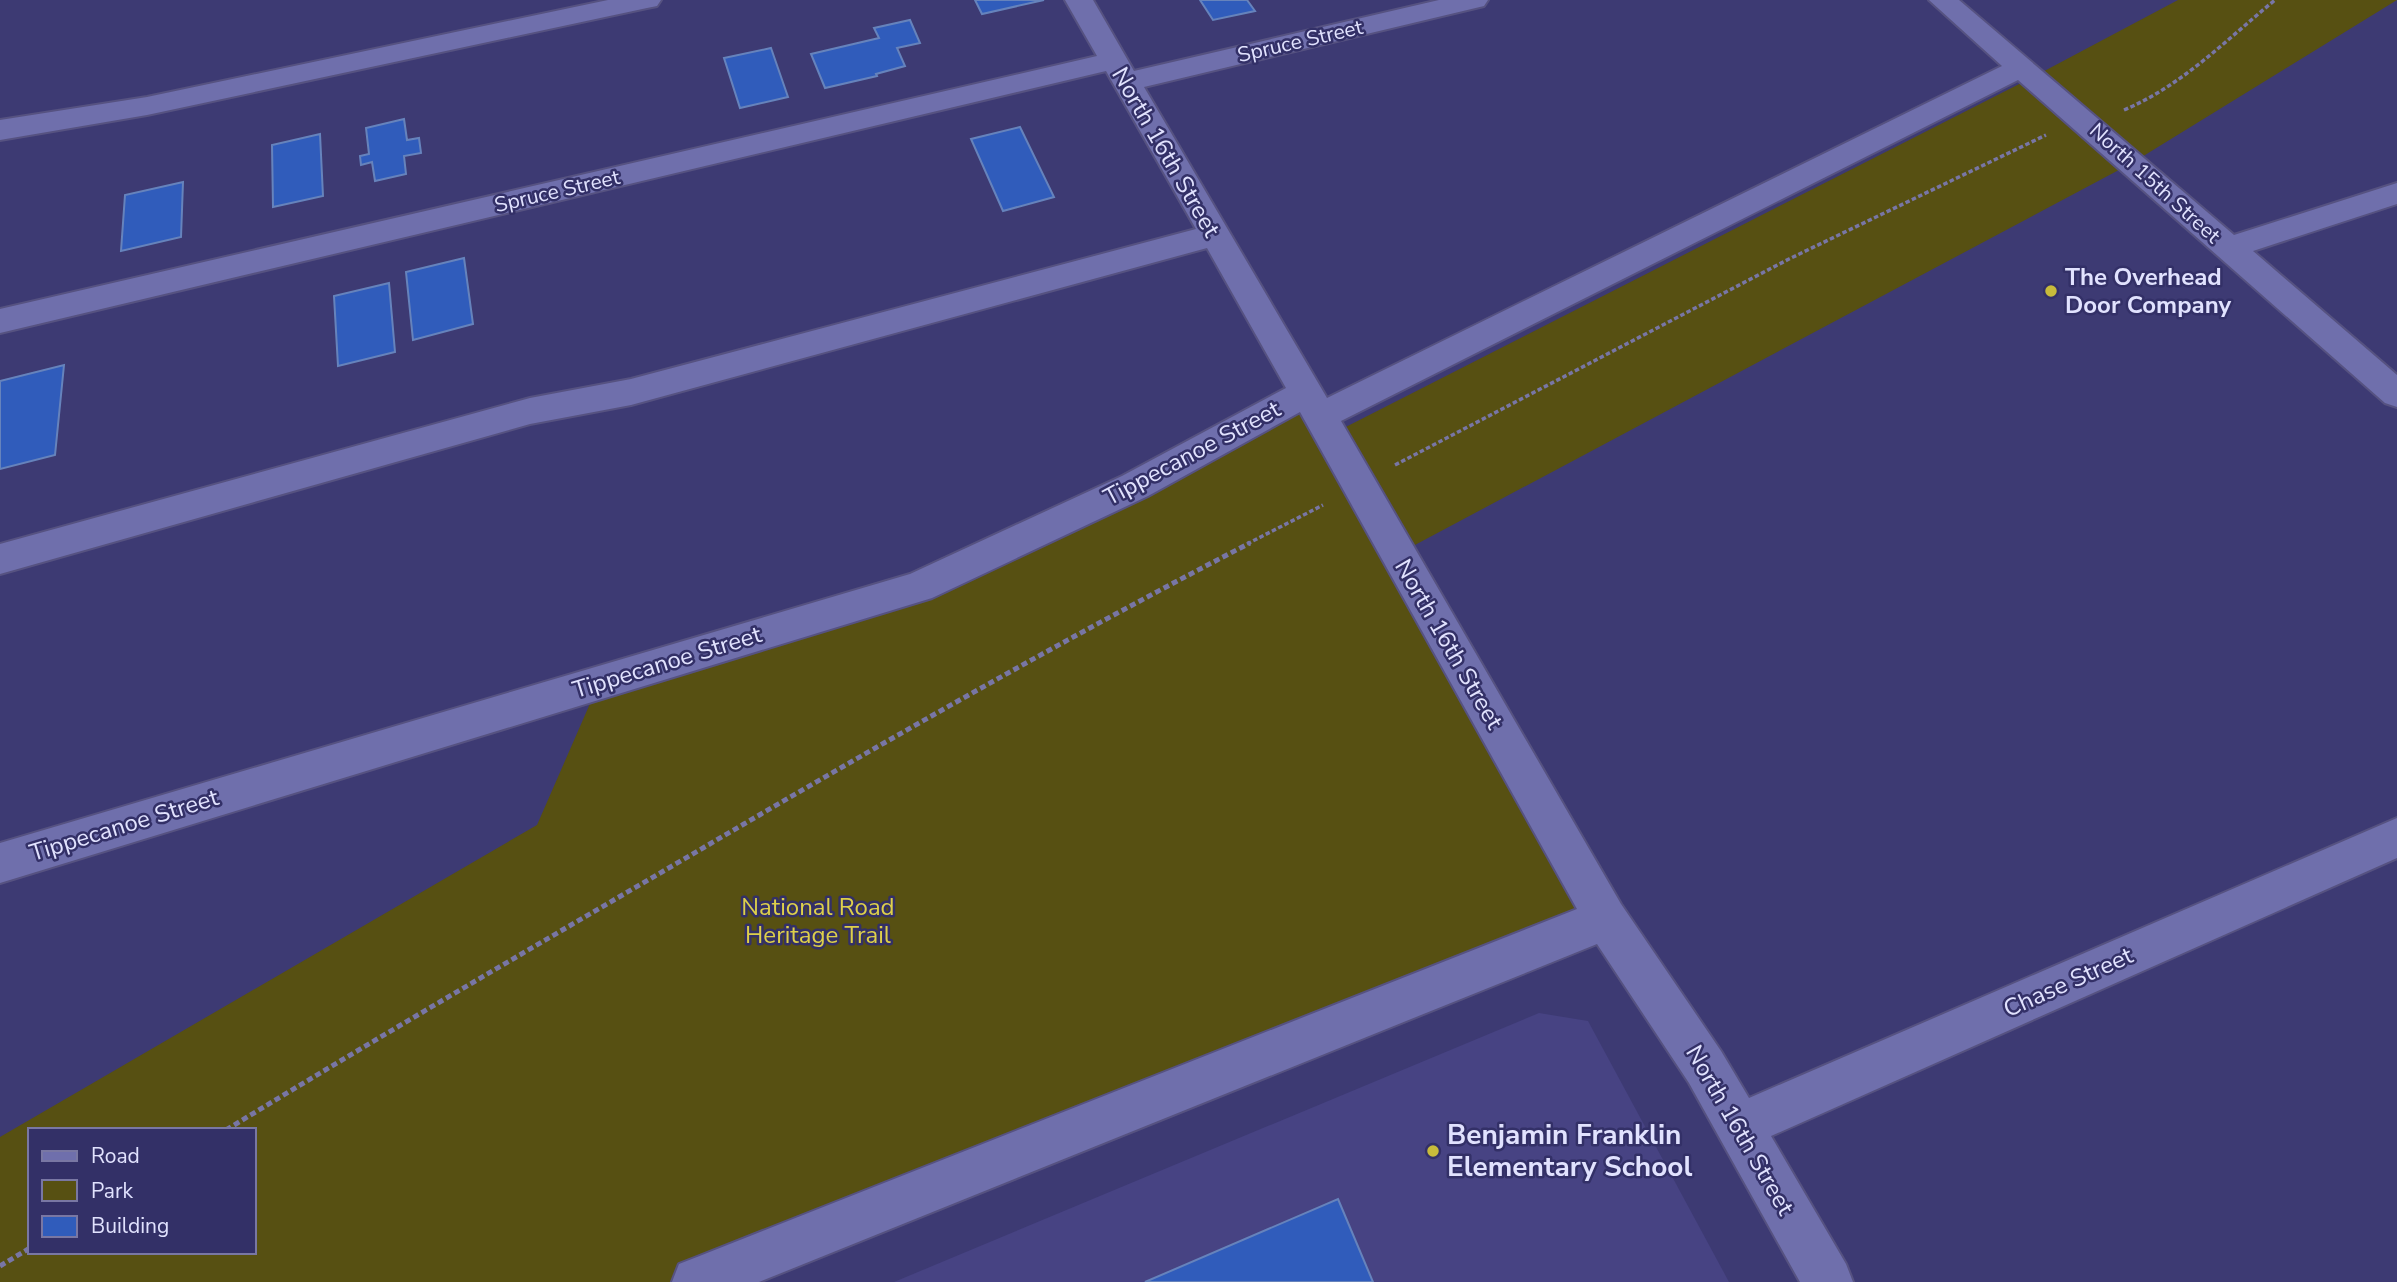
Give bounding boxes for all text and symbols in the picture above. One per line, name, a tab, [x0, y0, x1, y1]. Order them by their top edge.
street label: Spruce Street	[1235, 13, 1366, 69]
street label: North 16th Street	[1104, 61, 1228, 243]
street label: North 15th Street	[2084, 117, 2227, 250]
street label: Spruce Street	[492, 163, 623, 219]
place label: The Overhead Door Company	[2065, 261, 2232, 321]
marker: The Overhead Door Company	[2043, 283, 2059, 299]
street label: Tippecanoe Street	[1098, 393, 1287, 513]
street label: North 16th Street	[1387, 553, 1511, 735]
street label: Tippecanoe Street	[569, 618, 766, 706]
street label: Tippecanoe Street	[26, 781, 223, 869]
park label: National Road Heritage Trail	[741, 891, 895, 951]
street label: Chase Street	[1998, 939, 2138, 1025]
street label: North 16th Street	[1678, 1039, 1802, 1221]
place label: Benjamin Franklin Elementary School	[1447, 1116, 1692, 1186]
legend	[28, 1128, 256, 1254]
text: Road	[91, 1142, 140, 1170]
marker: Benjamin Franklin Elementary School	[1425, 1143, 1441, 1159]
text: Park	[91, 1177, 133, 1205]
text: Building	[91, 1212, 169, 1240]

